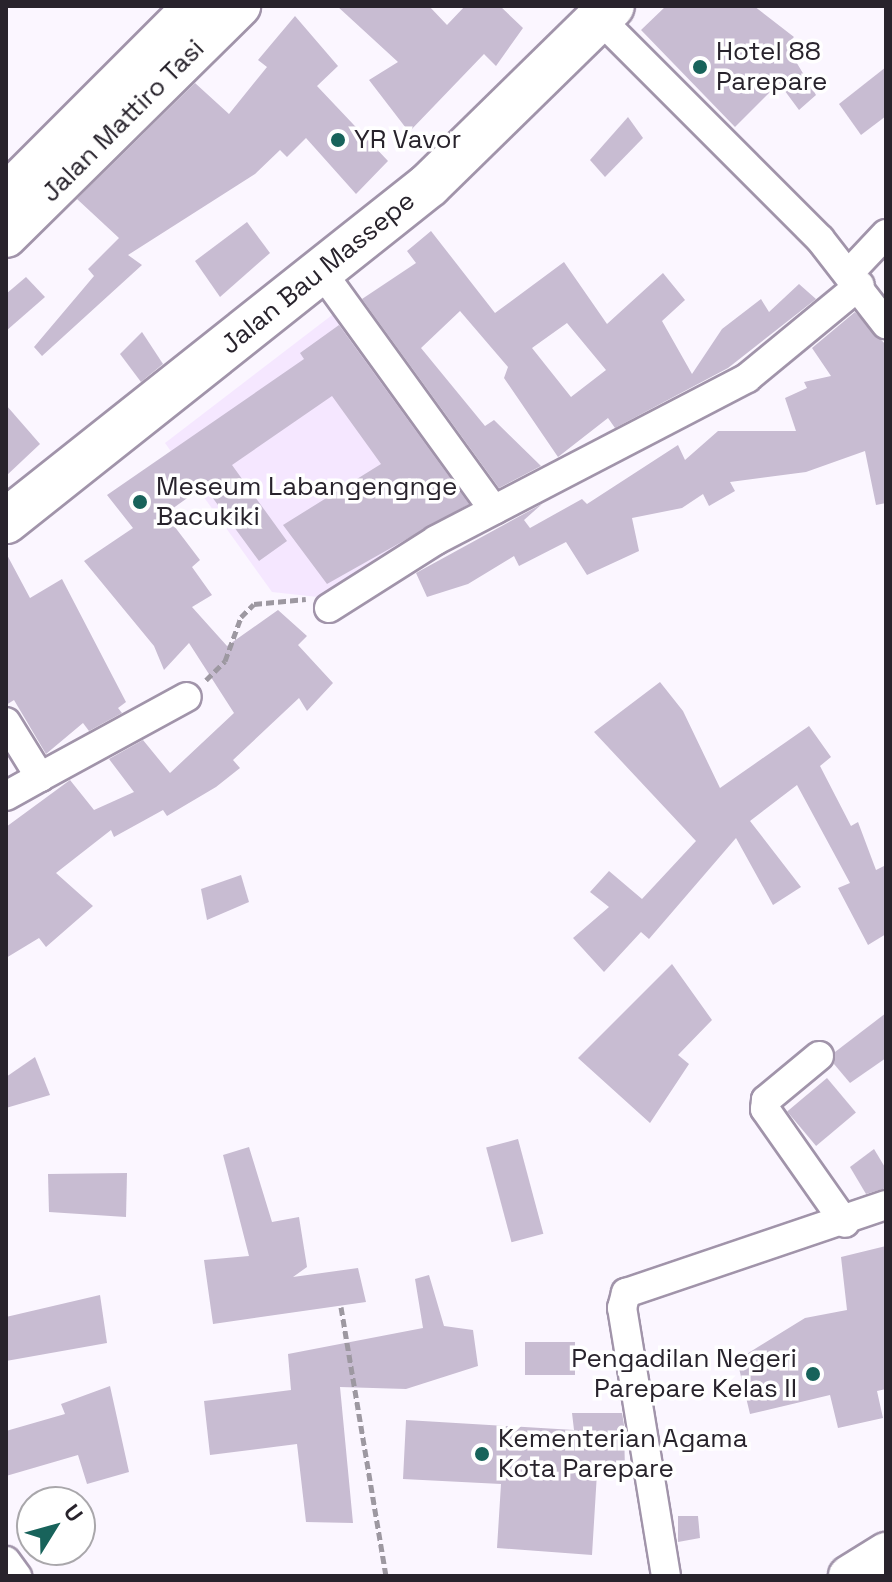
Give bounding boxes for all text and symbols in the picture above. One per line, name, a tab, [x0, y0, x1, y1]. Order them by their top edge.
street label: Jalan Mattiro Tasi	[35, 33, 211, 209]
place label: Hotel 88 Parepare	[716, 36, 827, 98]
marker: Hotel 88 Parepare	[691, 58, 709, 76]
place label: YR Vavor	[354, 124, 462, 156]
marker: YR Vavor	[329, 131, 347, 149]
street label: Jalan Bau Massepe	[215, 185, 421, 361]
place label: Meseum Labangengnge Bacukiki	[156, 471, 457, 532]
marker: Meseum Labangengnge Bacukiki	[131, 493, 149, 511]
place label: Pengadilan Negeri Parepare Kelas II	[571, 1343, 797, 1404]
marker: Pengadilan Negeri Parepare Kelas II	[804, 1365, 822, 1383]
place label: Kementerian Agama Kota Parepare	[498, 1423, 748, 1484]
marker: Kementerian Agama Kota Parepare	[473, 1445, 491, 1463]
north arrow	[16, 1486, 96, 1566]
text: U	[58, 1498, 89, 1527]

